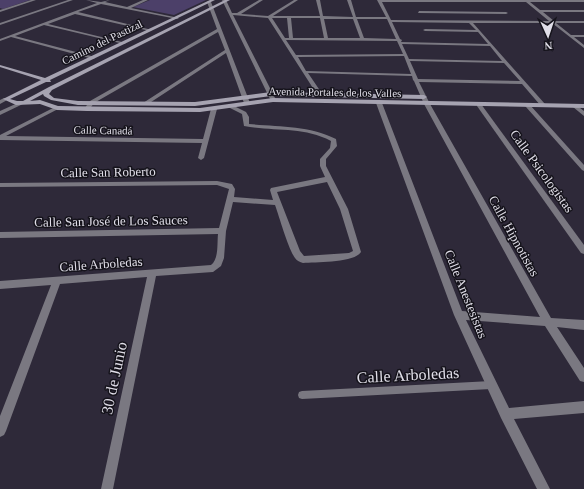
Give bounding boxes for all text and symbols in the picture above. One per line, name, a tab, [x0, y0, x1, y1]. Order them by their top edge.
north arrow	[528, 16, 568, 56]
street label: Camino del Pastizal	[60, 17, 144, 67]
text: N	[544, 40, 553, 52]
street label: Avenida Portales de los Valles	[269, 85, 401, 99]
street label: Calle Canadá	[73, 123, 133, 137]
street label: Calle Psicologistas	[507, 127, 577, 215]
street label: Calle San Roberto	[60, 164, 156, 180]
street label: Calle Hipnotistas	[486, 193, 542, 279]
street label: Calle San José de Los Sauces	[34, 212, 188, 230]
street label: Calle Anestesistas	[441, 247, 491, 341]
street label: Calle Arboledas	[59, 254, 143, 274]
street label: 30 de Junio	[98, 340, 130, 416]
street label: Calle Arboledas	[356, 364, 460, 386]

